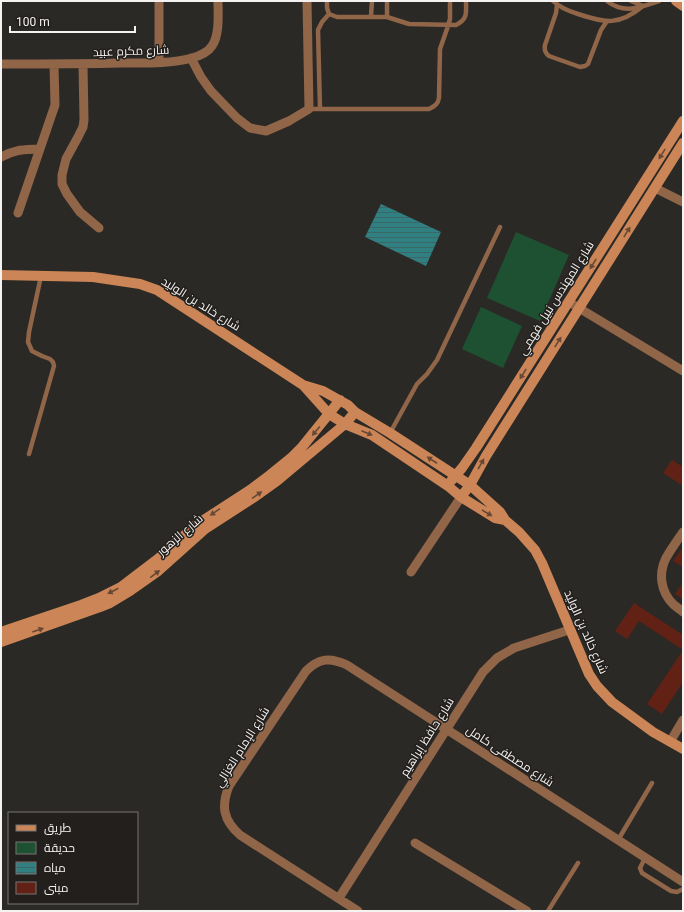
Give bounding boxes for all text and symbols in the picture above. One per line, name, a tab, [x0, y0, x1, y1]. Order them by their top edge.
scale bar	[10, 8, 135, 34]
text: 100 m	[16, 15, 50, 29]
street label: شارع مكرم عبيد	[93, 43, 170, 60]
one-way arrow	[658, 149, 666, 159]
one-way arrow	[623, 227, 631, 237]
street label: شارع المهندس نبيل فهمي	[515, 238, 599, 359]
one-way arrow	[589, 259, 597, 269]
street label: شارع خالد بن الوليد	[158, 274, 243, 335]
one-way arrow	[554, 337, 562, 347]
one-way arrow	[520, 368, 527, 380]
one-way arrow	[311, 425, 320, 436]
one-way arrow	[361, 431, 373, 437]
one-way arrow	[426, 457, 438, 464]
one-way arrow	[478, 458, 485, 470]
one-way arrow	[252, 491, 262, 499]
one-way arrow	[210, 508, 220, 516]
one-way arrow	[481, 509, 493, 516]
street label: شارع الزهور	[154, 511, 206, 560]
one-way arrow	[149, 570, 160, 578]
one-way arrow	[107, 588, 118, 594]
street label: شارع خالد بن الوليد	[560, 588, 611, 677]
one-way arrow	[32, 626, 44, 632]
street label: شارع حافظ إبراهيم	[397, 695, 458, 780]
street label: شارع الإمام الغزالي	[212, 704, 275, 791]
street label: شارع مصطفى كامل	[463, 722, 556, 790]
legend	[8, 812, 138, 904]
text: طريق	[44, 821, 72, 835]
text: حديقة	[44, 841, 75, 855]
text: مياه	[44, 861, 66, 875]
text: مبنى	[44, 881, 69, 895]

